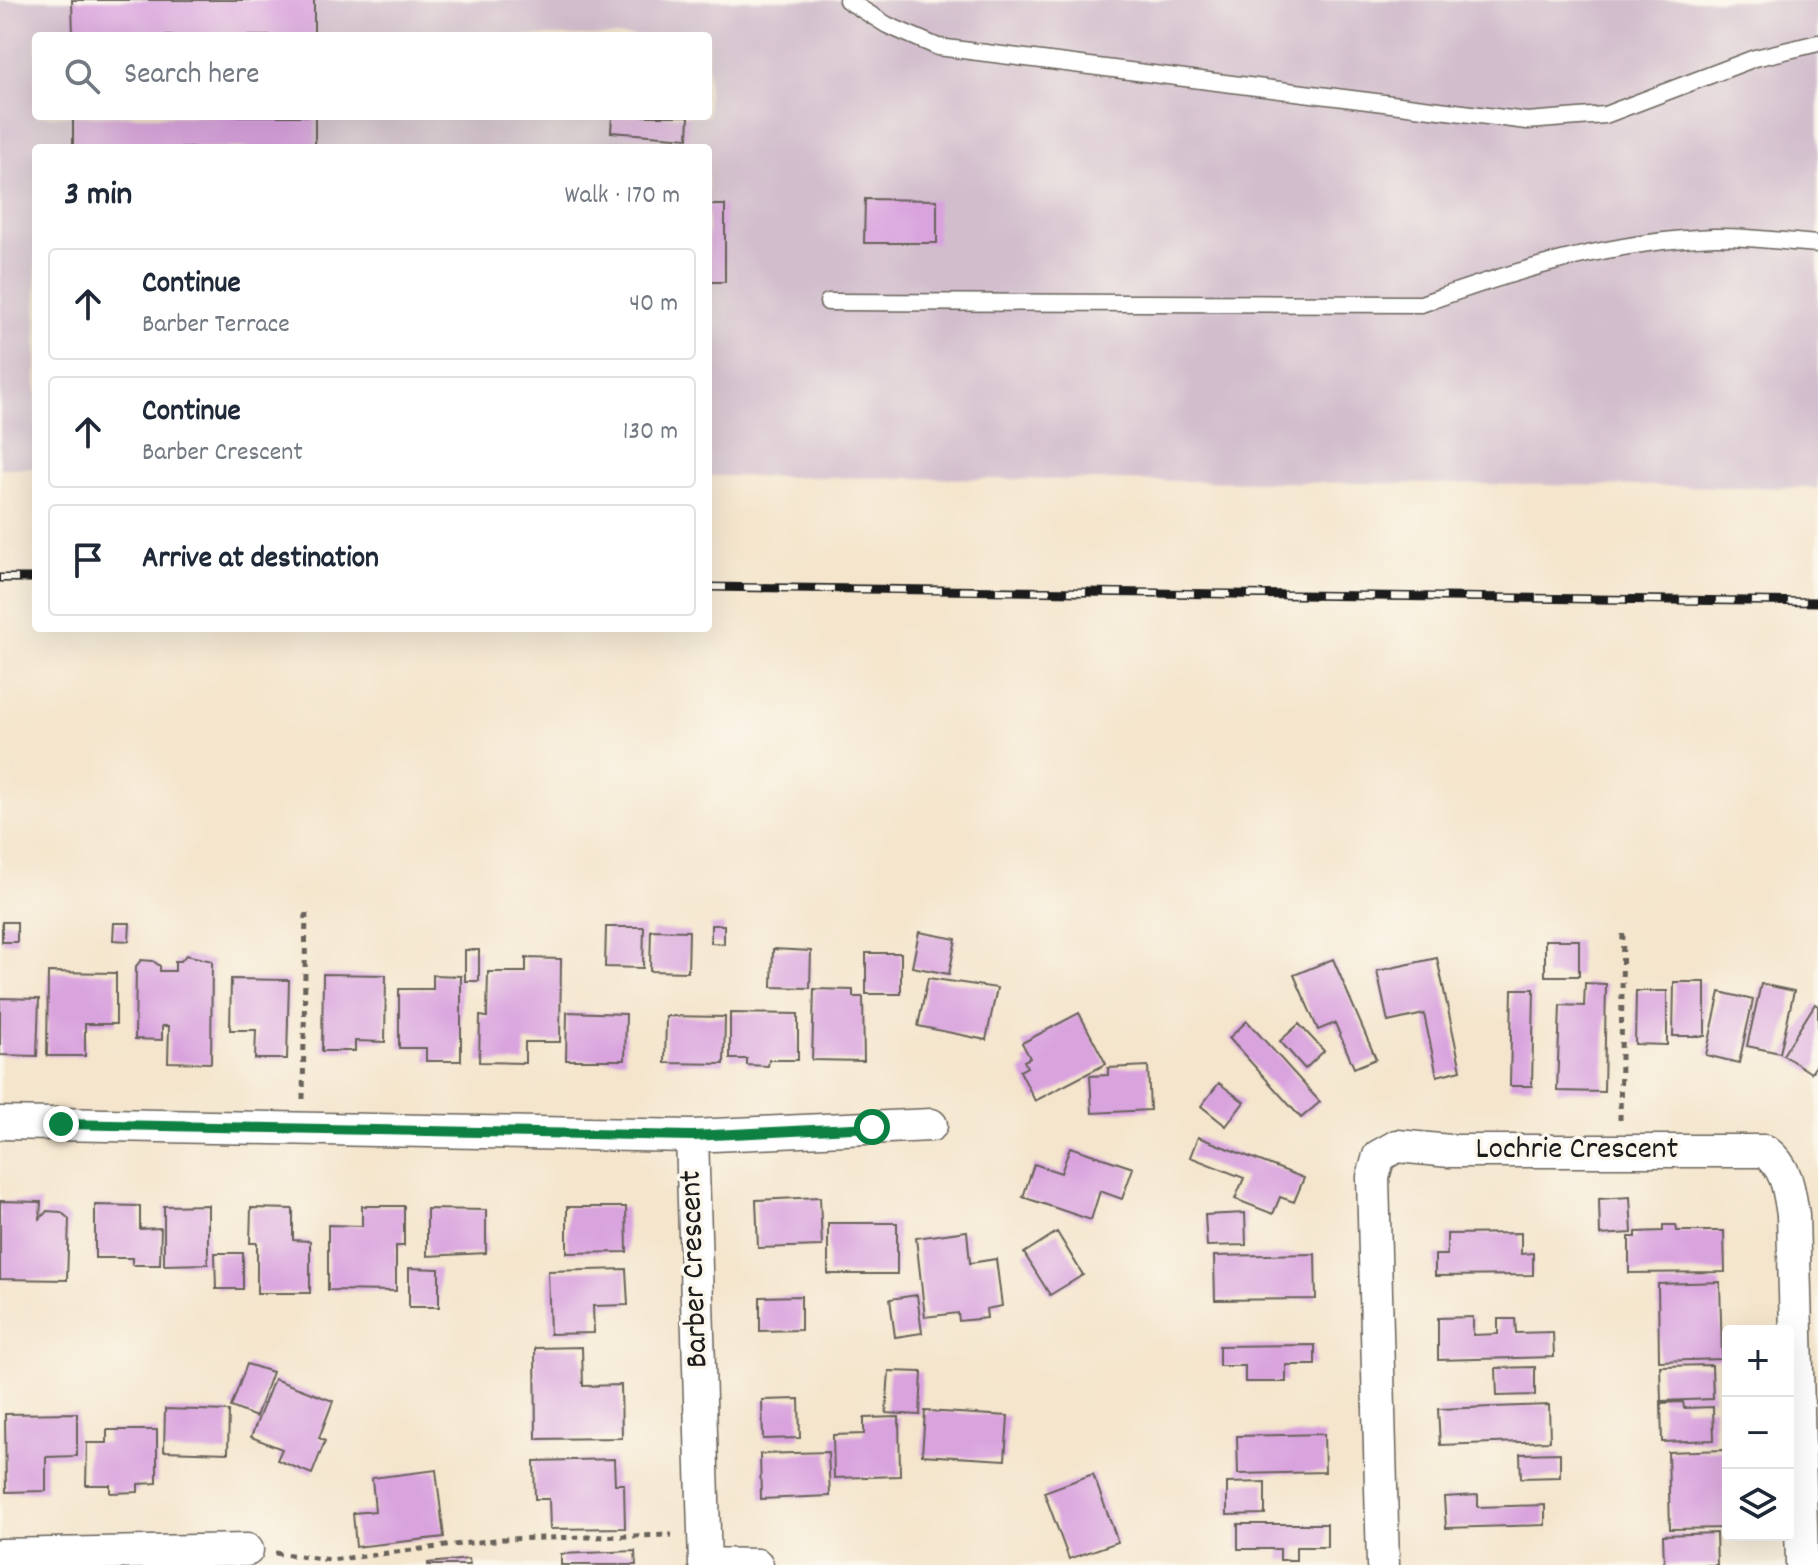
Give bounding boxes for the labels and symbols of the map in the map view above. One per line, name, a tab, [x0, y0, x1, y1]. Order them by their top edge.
route end	[43, 1106, 79, 1142]
route start	[854, 1109, 890, 1145]
street label: Lochrie Crescent	[1476, 1128, 1679, 1174]
street label: Barber Crescent	[670, 1169, 722, 1369]

